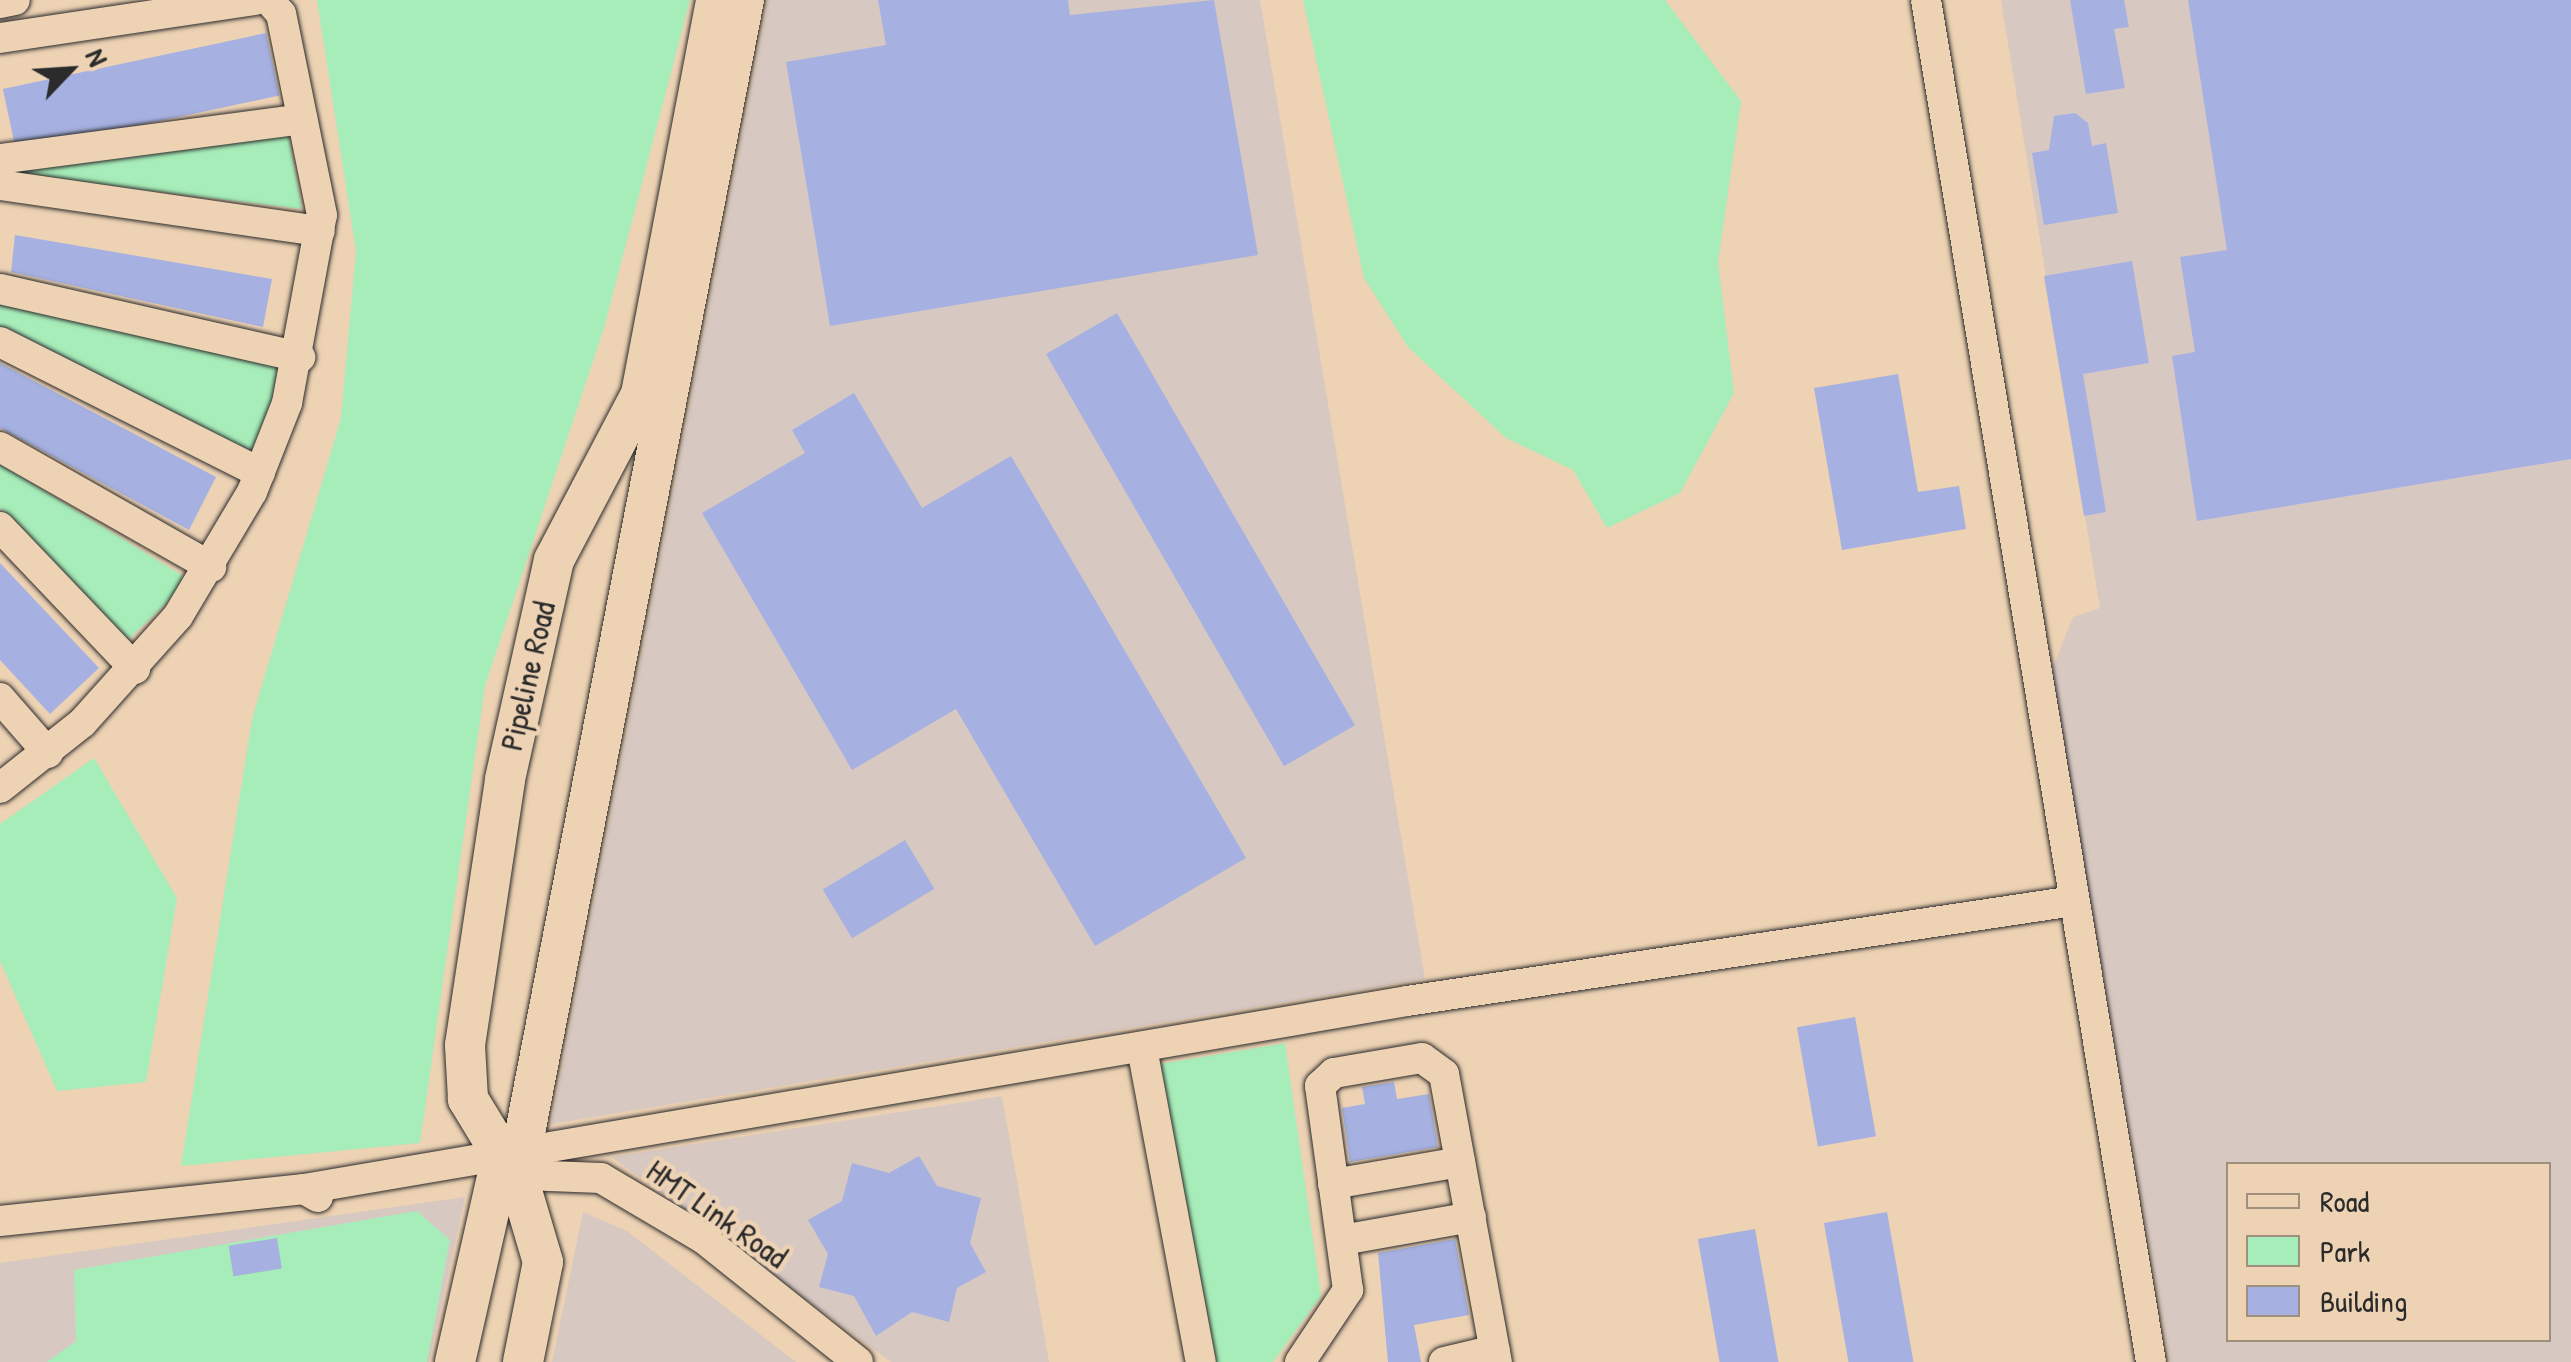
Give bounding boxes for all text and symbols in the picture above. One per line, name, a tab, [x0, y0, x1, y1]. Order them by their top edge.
north arrow	[20, 20, 120, 120]
text: N	[77, 43, 118, 72]
street label: Pipeline Road	[492, 598, 564, 754]
street label: HMT Link Road	[639, 1152, 795, 1276]
legend	[2226, 1162, 2551, 1342]
text: Road	[2320, 1181, 2369, 1221]
text: Park	[2320, 1231, 2370, 1271]
text: Building	[2320, 1281, 2407, 1321]

